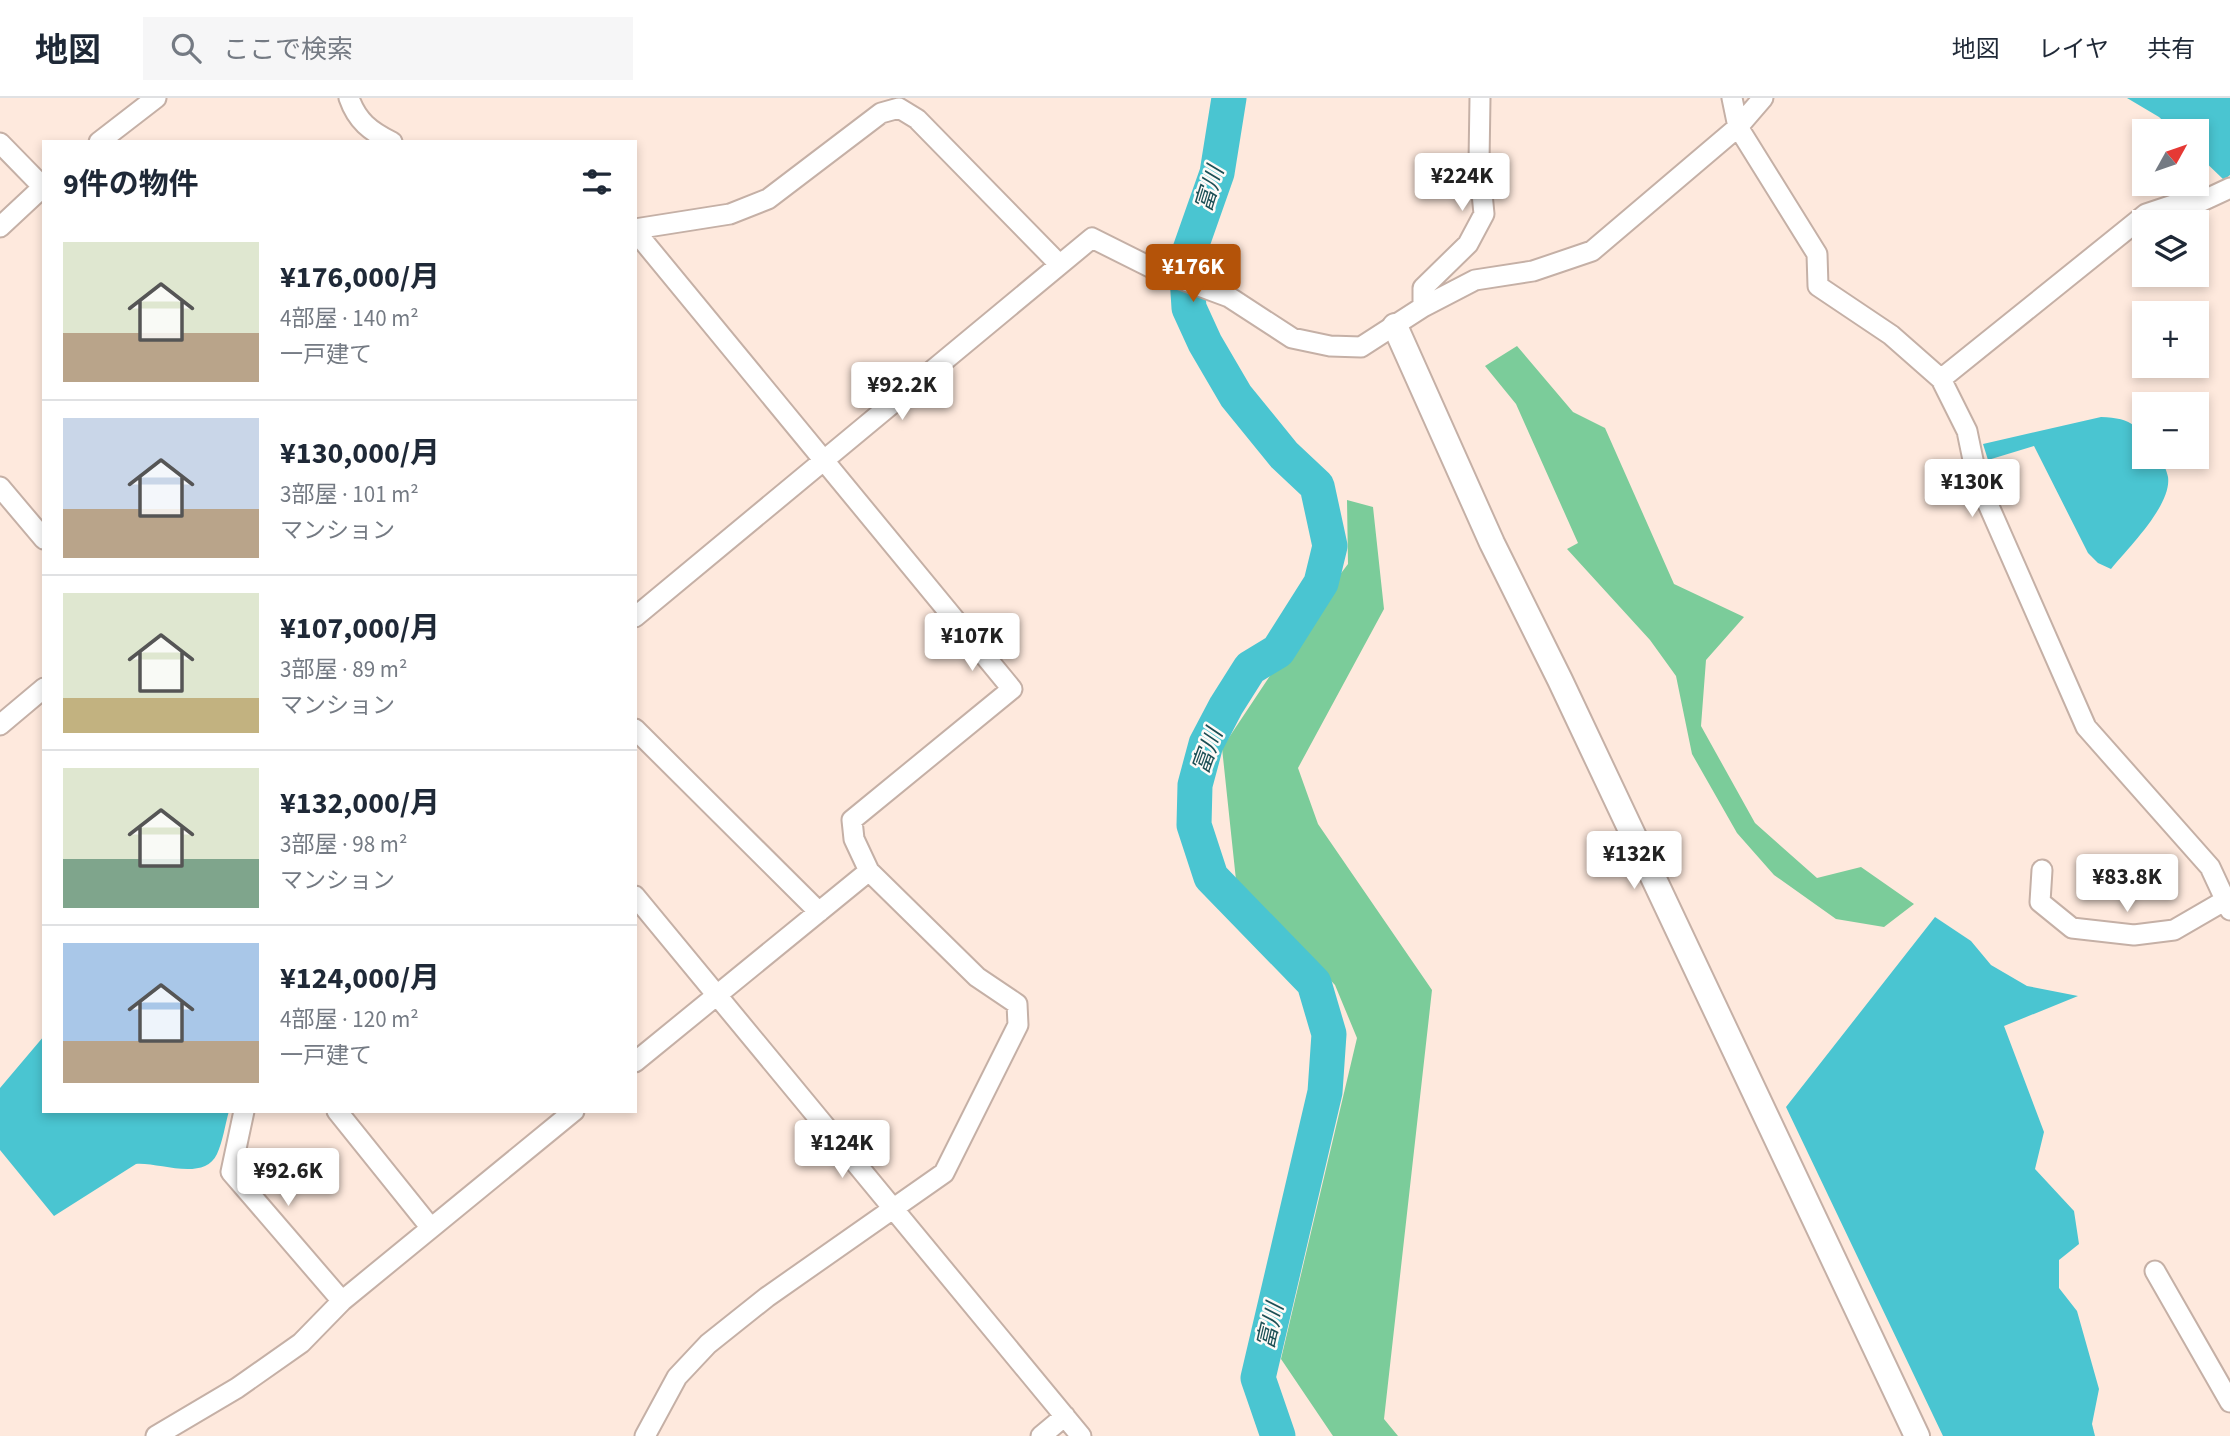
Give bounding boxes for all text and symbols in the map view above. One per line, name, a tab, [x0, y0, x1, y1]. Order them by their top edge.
search box	[143, 17, 633, 80]
text: 地図	[35, 27, 101, 74]
icon: search	[167, 29, 205, 67]
text: ここで検索	[223, 31, 353, 68]
text: 地図	[1952, 32, 2000, 67]
text: レイヤ	[2038, 32, 2109, 67]
text: 共有	[2147, 32, 2195, 67]
north arrow	[2132, 119, 2208, 196]
map controls	[2132, 119, 2209, 469]
pin: ¥224K	[1413, 153, 1511, 213]
water label: 富川	[1187, 159, 1233, 216]
text: ¥224K	[1431, 159, 1493, 192]
text: 9件の物件	[63, 163, 199, 206]
icon: filters	[578, 163, 616, 201]
button: layers	[2132, 210, 2209, 287]
pin: ¥176K	[1144, 244, 1242, 304]
text: ¥176K	[1162, 250, 1224, 283]
text: ¥176,000/月	[280, 256, 440, 299]
icon: home	[119, 270, 203, 354]
button: +	[2132, 301, 2209, 378]
text: 4部屋 · 140 m²	[280, 302, 419, 335]
text: 一戸建て	[280, 338, 372, 371]
pin: ¥92.2K	[845, 362, 959, 422]
text: ¥92.2K	[867, 368, 937, 401]
button: −	[2132, 392, 2209, 469]
text: ¥130,000/月	[280, 432, 440, 475]
icon: home	[119, 446, 203, 530]
pin: ¥130K	[1923, 460, 2021, 519]
text: ¥130K	[1941, 465, 2003, 498]
text: 3部屋 · 101 m²	[280, 478, 419, 511]
text: マンション	[280, 514, 395, 547]
text: ¥107,000/月	[280, 607, 440, 650]
pin: ¥107K	[923, 614, 1021, 673]
text: ¥107K	[941, 619, 1003, 652]
icon: home	[119, 621, 203, 705]
text: 3部屋 · 89 m²	[280, 653, 407, 686]
text: マンション	[280, 689, 395, 722]
water label: 富川	[1184, 721, 1232, 778]
text: ¥132,000/月	[280, 782, 440, 825]
icon: home	[119, 796, 203, 880]
text: 3部屋 · 98 m²	[280, 828, 407, 861]
pin: ¥132K	[1585, 832, 1683, 891]
text: ¥132K	[1603, 837, 1665, 870]
pin: ¥83.8K	[2070, 854, 2184, 914]
text: ¥83.8K	[2092, 860, 2162, 893]
text: マンション	[280, 864, 395, 897]
text: ¥124,000/月	[280, 957, 440, 1000]
icon: home	[119, 971, 203, 1055]
text: 4部屋 · 120 m²	[280, 1003, 419, 1036]
text: 一戸建て	[280, 1039, 372, 1072]
pin: ¥124K	[793, 1121, 891, 1180]
text: ¥124K	[811, 1126, 873, 1159]
pin: ¥92.6K	[231, 1148, 345, 1208]
text: ¥92.6K	[253, 1154, 323, 1187]
water label: 富川	[1249, 1297, 1292, 1352]

